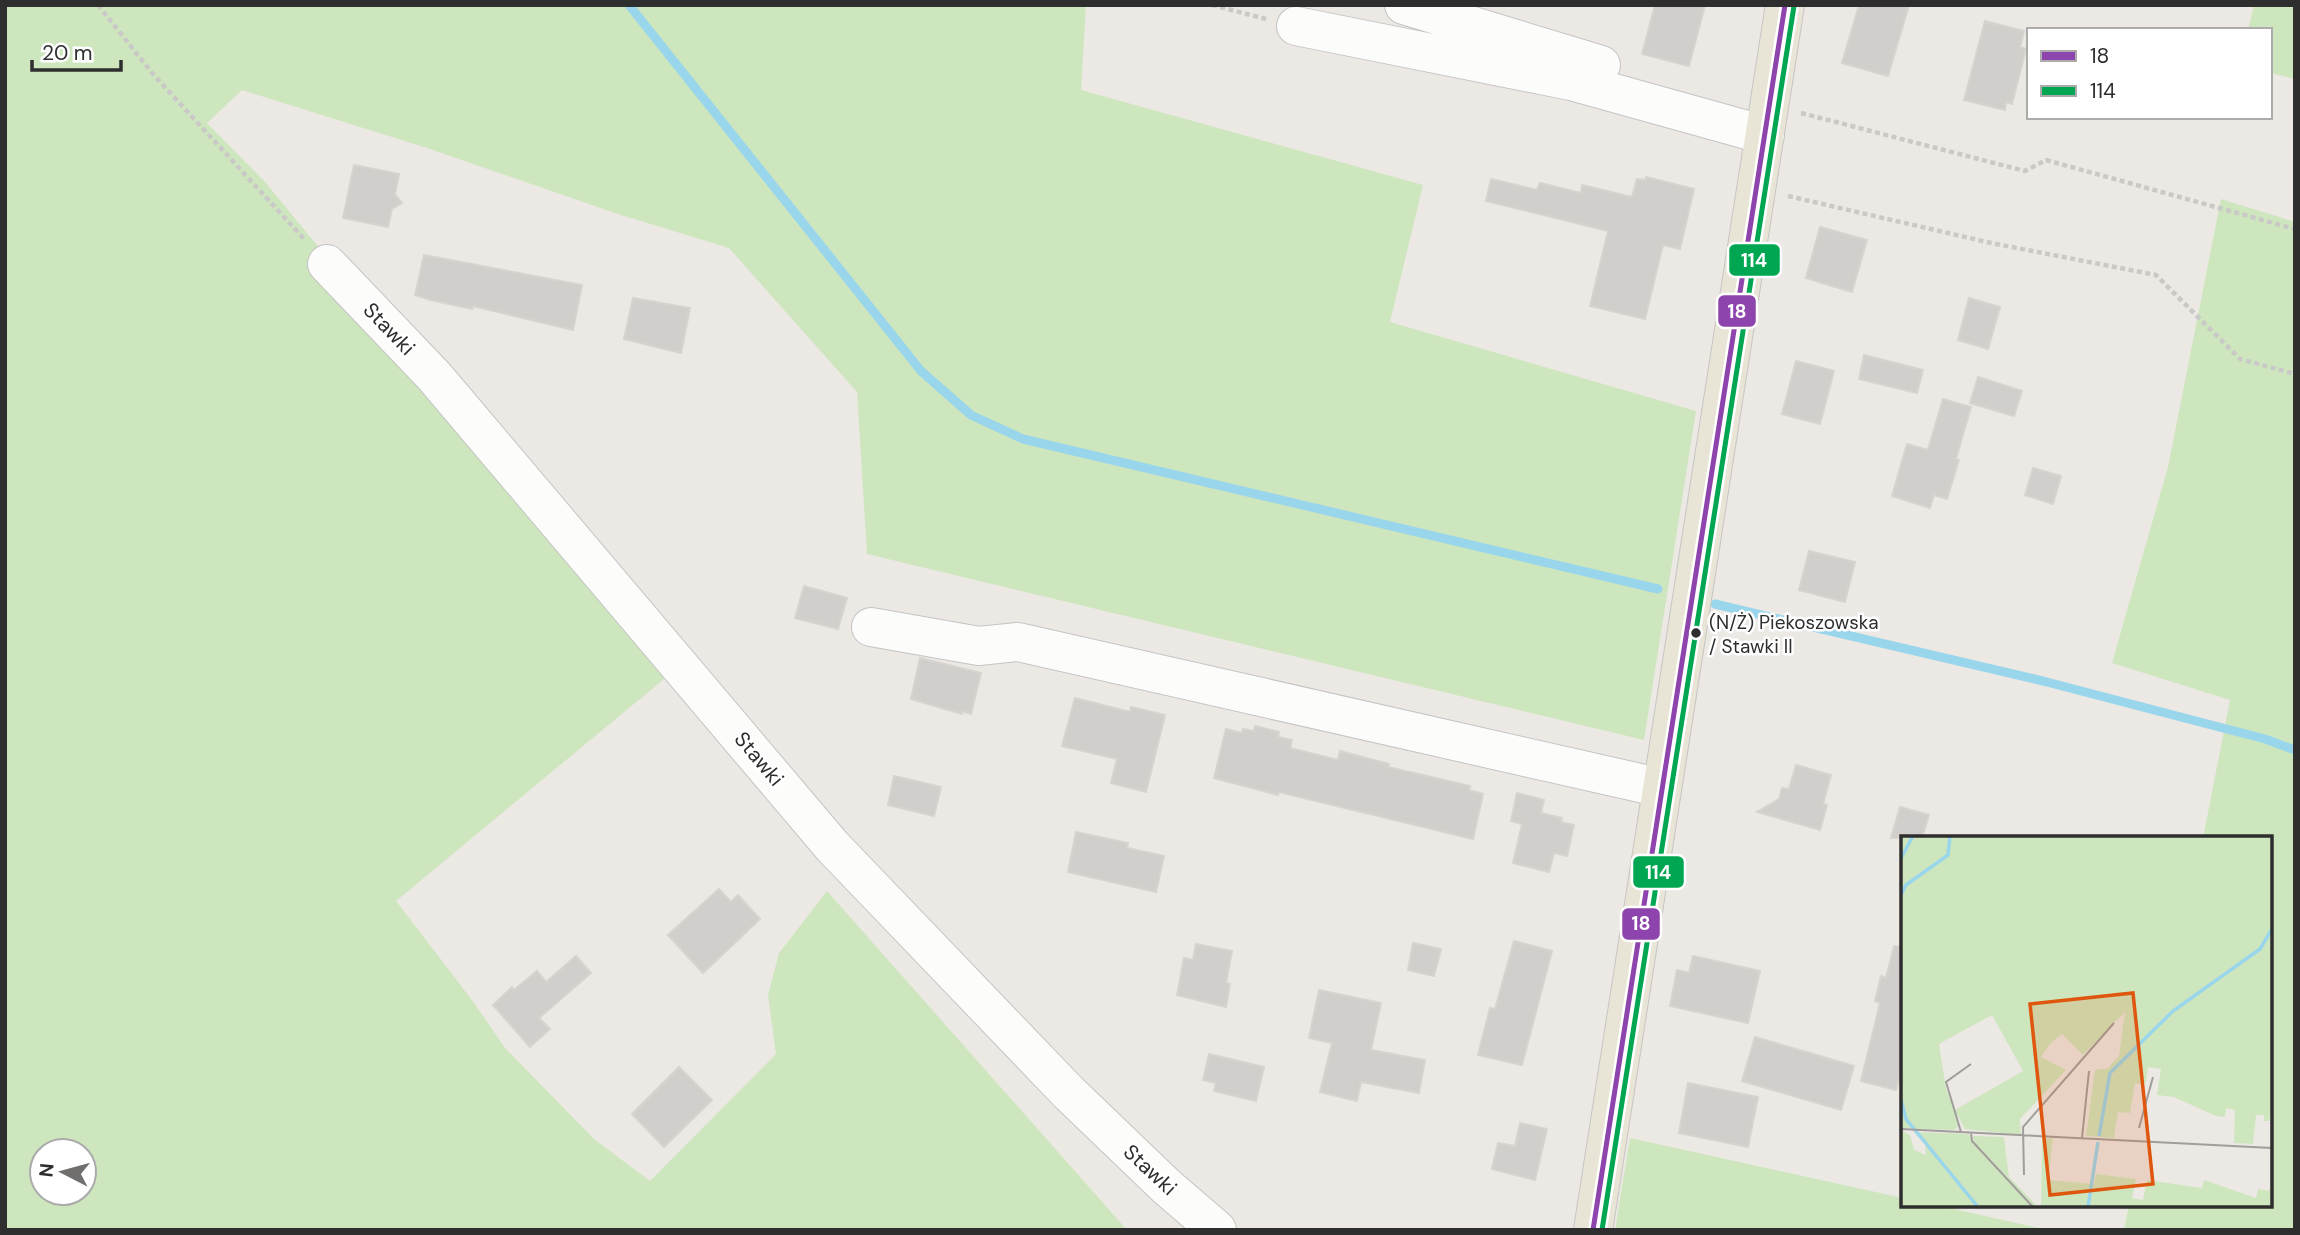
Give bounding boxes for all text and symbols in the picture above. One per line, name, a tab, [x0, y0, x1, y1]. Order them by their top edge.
scale bar	[32, 28, 121, 72]
legend	[2027, 28, 2272, 119]
text: 20 m	[42, 39, 93, 67]
text: 18	[2090, 42, 2109, 70]
text: 114	[2090, 77, 2116, 105]
line badge: 114	[1728, 243, 1781, 277]
text: 114	[1741, 248, 1767, 273]
line badge: 18	[1717, 294, 1757, 328]
street label: Stawki	[357, 297, 421, 361]
text: 18	[1728, 299, 1746, 324]
place label: (N/Ż) Piekoszowska / Stawki II	[1709, 610, 1879, 659]
marker: (N/Ż) Piekoszowska / Stawki II	[1689, 626, 1703, 640]
street label: Stawki	[728, 726, 790, 792]
inset map	[1901, 836, 2272, 1207]
line badge: 114	[1632, 855, 1685, 889]
text: 114	[1645, 860, 1671, 885]
line badge: 18	[1621, 907, 1661, 941]
text: 18	[1632, 911, 1650, 936]
north arrow	[28, 1137, 98, 1207]
street label: Stawki	[1117, 1138, 1183, 1202]
text: N	[33, 1162, 60, 1178]

